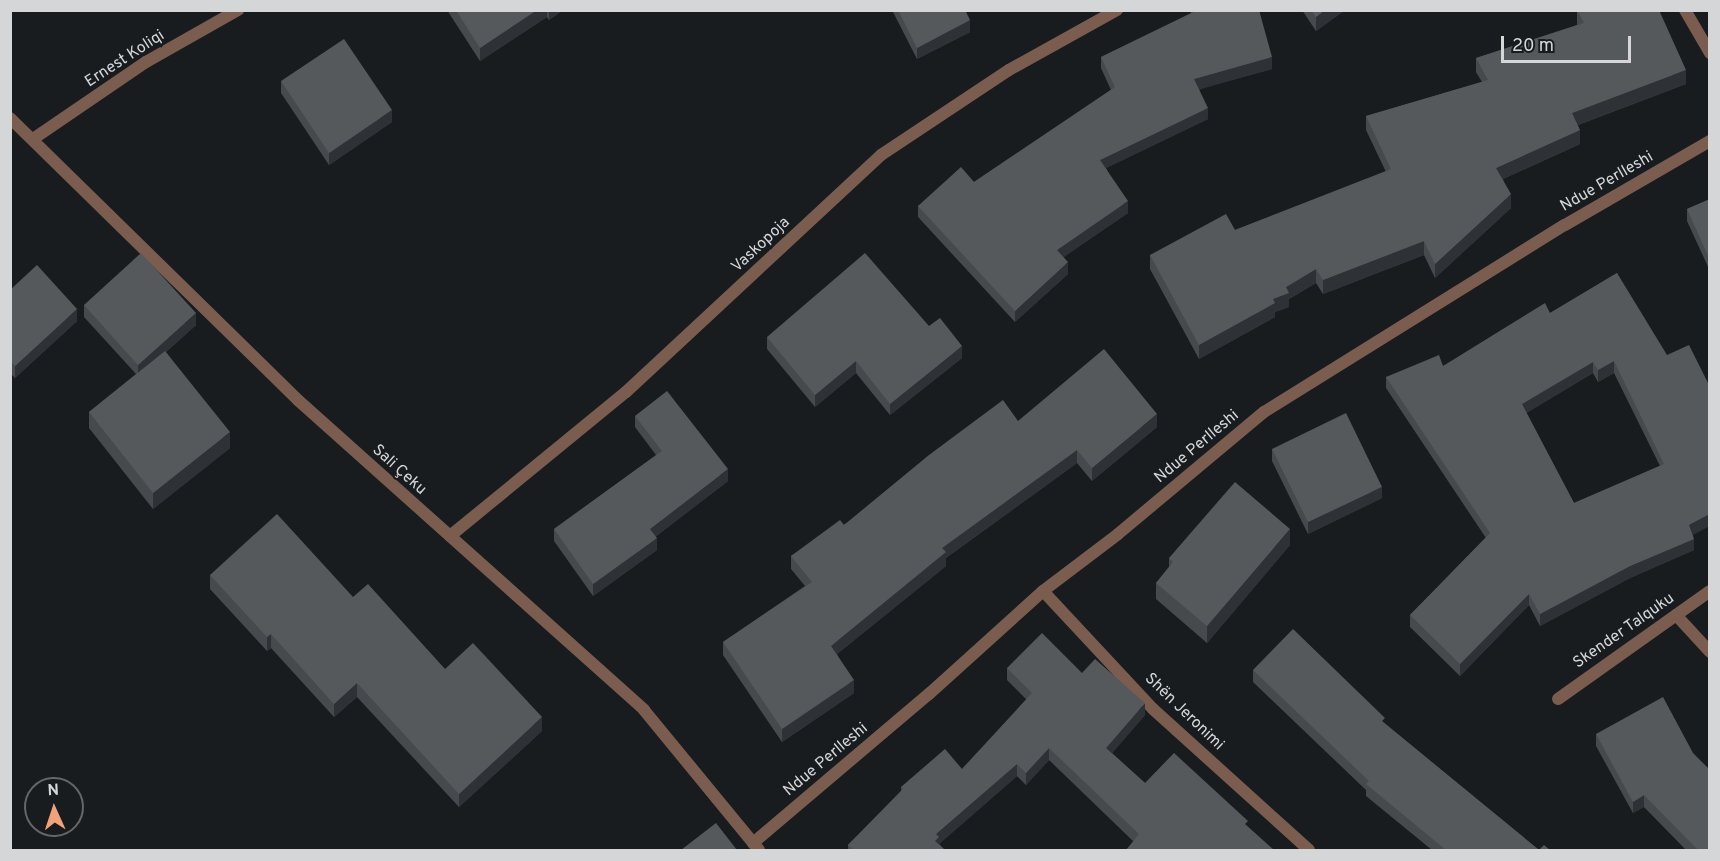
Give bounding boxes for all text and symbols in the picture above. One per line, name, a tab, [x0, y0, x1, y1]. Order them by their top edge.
scale bar	[1504, 24, 1634, 62]
street label: Ernest Koliqi	[82, 26, 168, 92]
text: 20 m	[1512, 35, 1554, 58]
street label: Ndue Perlleshi	[1557, 148, 1657, 216]
street label: Vaskopoja	[728, 213, 794, 277]
street label: Ndue Perlleshi	[1151, 406, 1243, 488]
street label: Sali Çeku	[368, 441, 430, 499]
street label: Skender Talquku	[1570, 589, 1678, 673]
street label: Shën Jeronimi	[1140, 669, 1228, 755]
street label: Ndue Perlleshi	[780, 719, 872, 801]
north arrow	[24, 777, 84, 837]
text: N	[47, 781, 59, 801]

